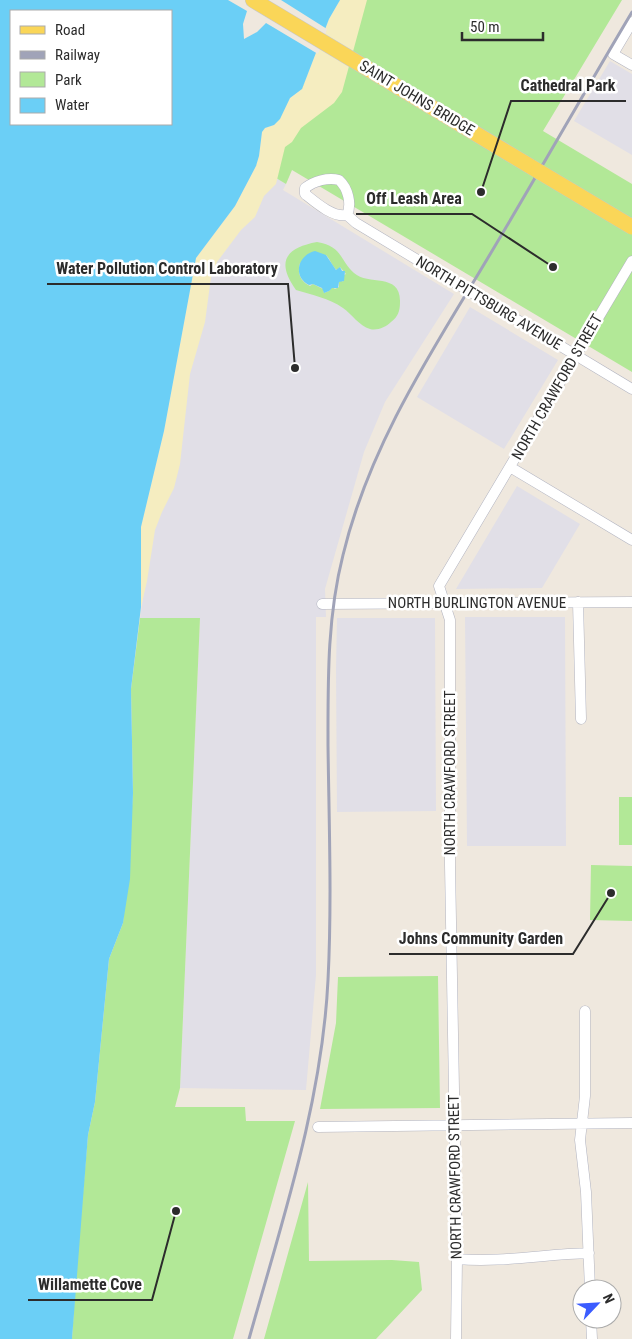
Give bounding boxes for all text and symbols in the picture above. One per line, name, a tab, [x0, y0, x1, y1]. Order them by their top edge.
legend	[10, 10, 172, 125]
scale bar	[462, 10, 543, 42]
text: 50 m	[470, 18, 500, 36]
text: Road	[55, 21, 85, 39]
text: Railway	[55, 46, 100, 64]
street label: SAINT JOHNS BRIDGE	[356, 57, 478, 139]
callout: Cathedral Park	[511, 70, 626, 101]
text: Park	[55, 71, 82, 89]
text: Cathedral Park	[521, 76, 616, 95]
text: Water	[55, 96, 90, 114]
callout: Off Leash Area	[356, 183, 472, 214]
text: Off Leash Area	[366, 189, 462, 208]
street label: NORTH PITTSBURG AVENUE	[413, 252, 565, 354]
callout: Water Pollution Control Laboratory	[47, 253, 288, 284]
text: Water Pollution Control Laboratory	[56, 259, 278, 278]
street label: NORTH CRAWFORD STREET	[508, 311, 606, 463]
street label: NORTH BURLINGTON AVENUE	[388, 594, 566, 612]
street label: NORTH CRAWFORD STREET	[441, 690, 459, 855]
callout: Johns Community Garden	[389, 923, 573, 954]
text: Johns Community Garden	[399, 929, 563, 948]
street label: NORTH CRAWFORD STREET	[445, 1094, 465, 1260]
callout: Willamette Cove	[28, 1269, 152, 1300]
text: Willamette Cove	[38, 1275, 142, 1294]
north arrow	[572, 1279, 622, 1329]
text: N	[600, 1291, 618, 1306]

